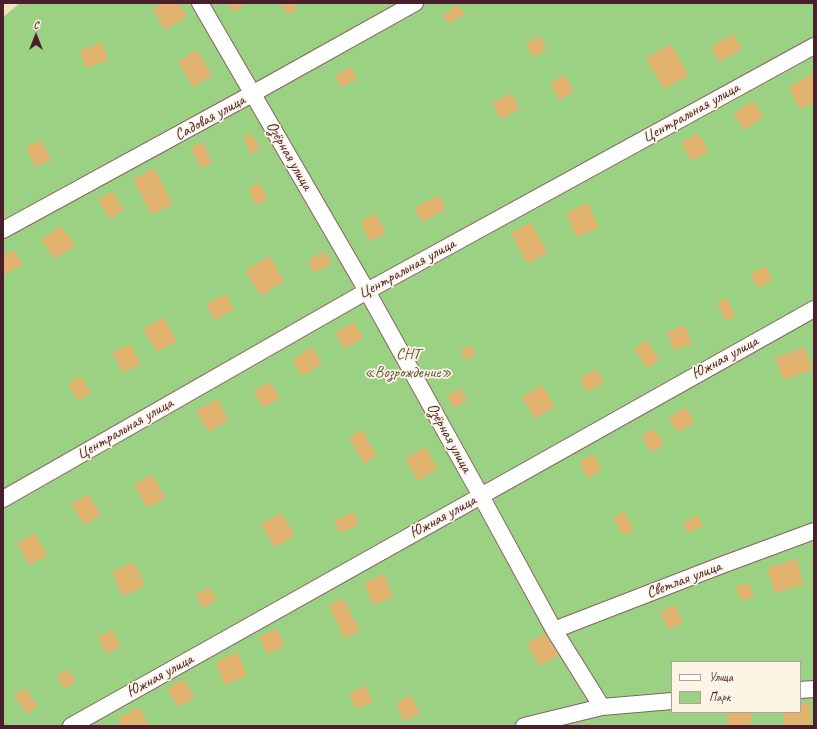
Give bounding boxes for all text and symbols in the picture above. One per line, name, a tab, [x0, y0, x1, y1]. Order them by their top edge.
north arrow	[16, 16, 56, 56]
text: С	[33, 17, 39, 31]
street label: Центральная улица	[639, 78, 743, 148]
street label: Садовая улица	[171, 91, 249, 145]
street label: Озёрная улица	[262, 118, 316, 194]
street label: Центральная улица	[355, 234, 459, 304]
street label: Южная улица	[688, 332, 762, 384]
park label: СНТ «Возрождение»	[364, 345, 452, 383]
street label: Центральная улица	[73, 394, 177, 464]
street label: Озёрная улица	[422, 400, 476, 476]
street label: Южная улица	[406, 491, 480, 543]
street label: Светлая улица	[644, 557, 724, 603]
street label: Южная улица	[123, 650, 197, 702]
legend	[671, 661, 801, 713]
text: Улица	[709, 669, 733, 685]
text: Парк	[709, 689, 730, 705]

